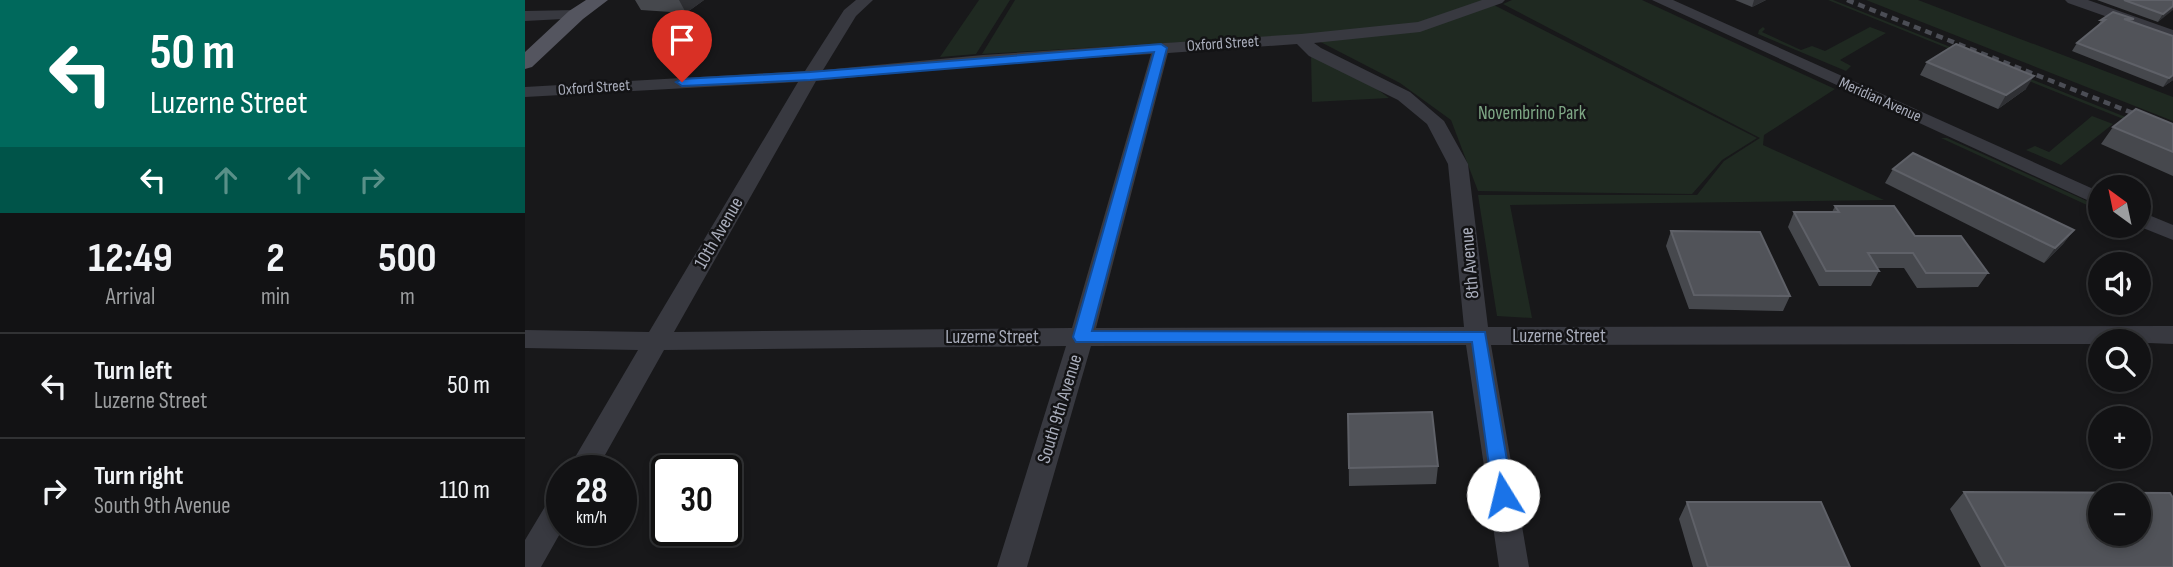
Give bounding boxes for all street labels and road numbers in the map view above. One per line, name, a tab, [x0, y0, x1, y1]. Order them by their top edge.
street label: Oxford Street	[1186, 32, 1260, 56]
street label: Meridian Avenue	[1836, 73, 1924, 127]
street label: Oxford Street	[557, 76, 631, 100]
street label: 10th Avenue	[689, 193, 749, 273]
street label: 8th Avenue	[1455, 226, 1485, 300]
street label: Luzerne Street	[1512, 325, 1606, 348]
street label: Luzerne Street	[945, 326, 1039, 349]
street label: South 9th Avenue	[1033, 352, 1087, 466]

